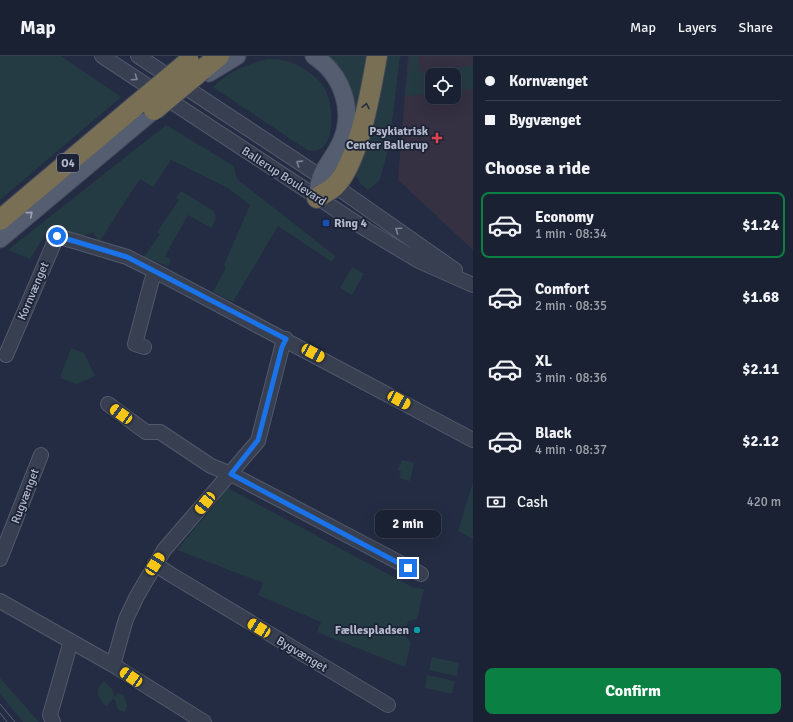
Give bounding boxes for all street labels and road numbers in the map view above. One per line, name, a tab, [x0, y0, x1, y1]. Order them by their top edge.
street label: Ballerup Boulevard	[239, 144, 329, 209]
road number: O4	[57, 154, 79, 172]
street label: Kornvænget	[14, 260, 52, 323]
street label: Rugvænget	[8, 467, 43, 526]
street label: Bygvænget	[274, 633, 330, 675]

